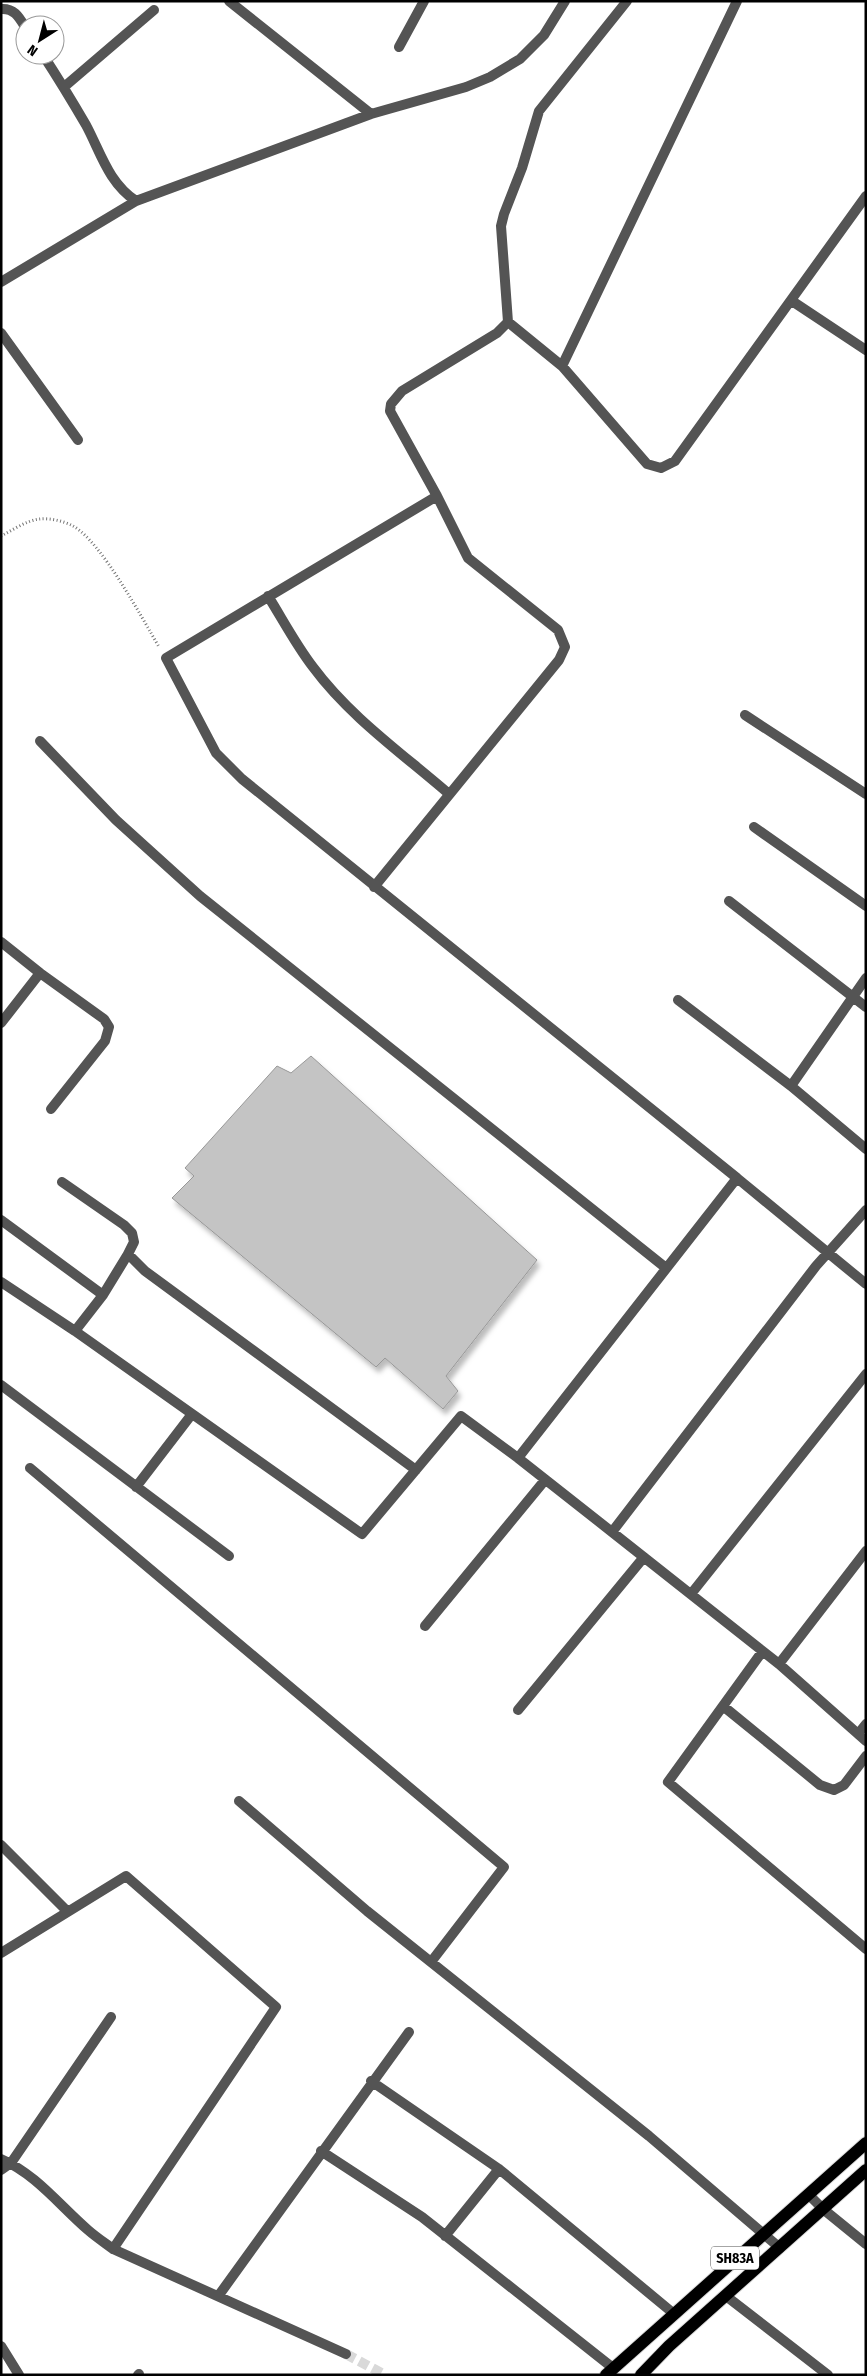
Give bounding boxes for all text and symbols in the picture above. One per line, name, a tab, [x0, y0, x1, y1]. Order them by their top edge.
north arrow	[15, 15, 65, 65]
text: N	[24, 41, 41, 59]
road number: SH83A	[711, 2246, 759, 2270]

